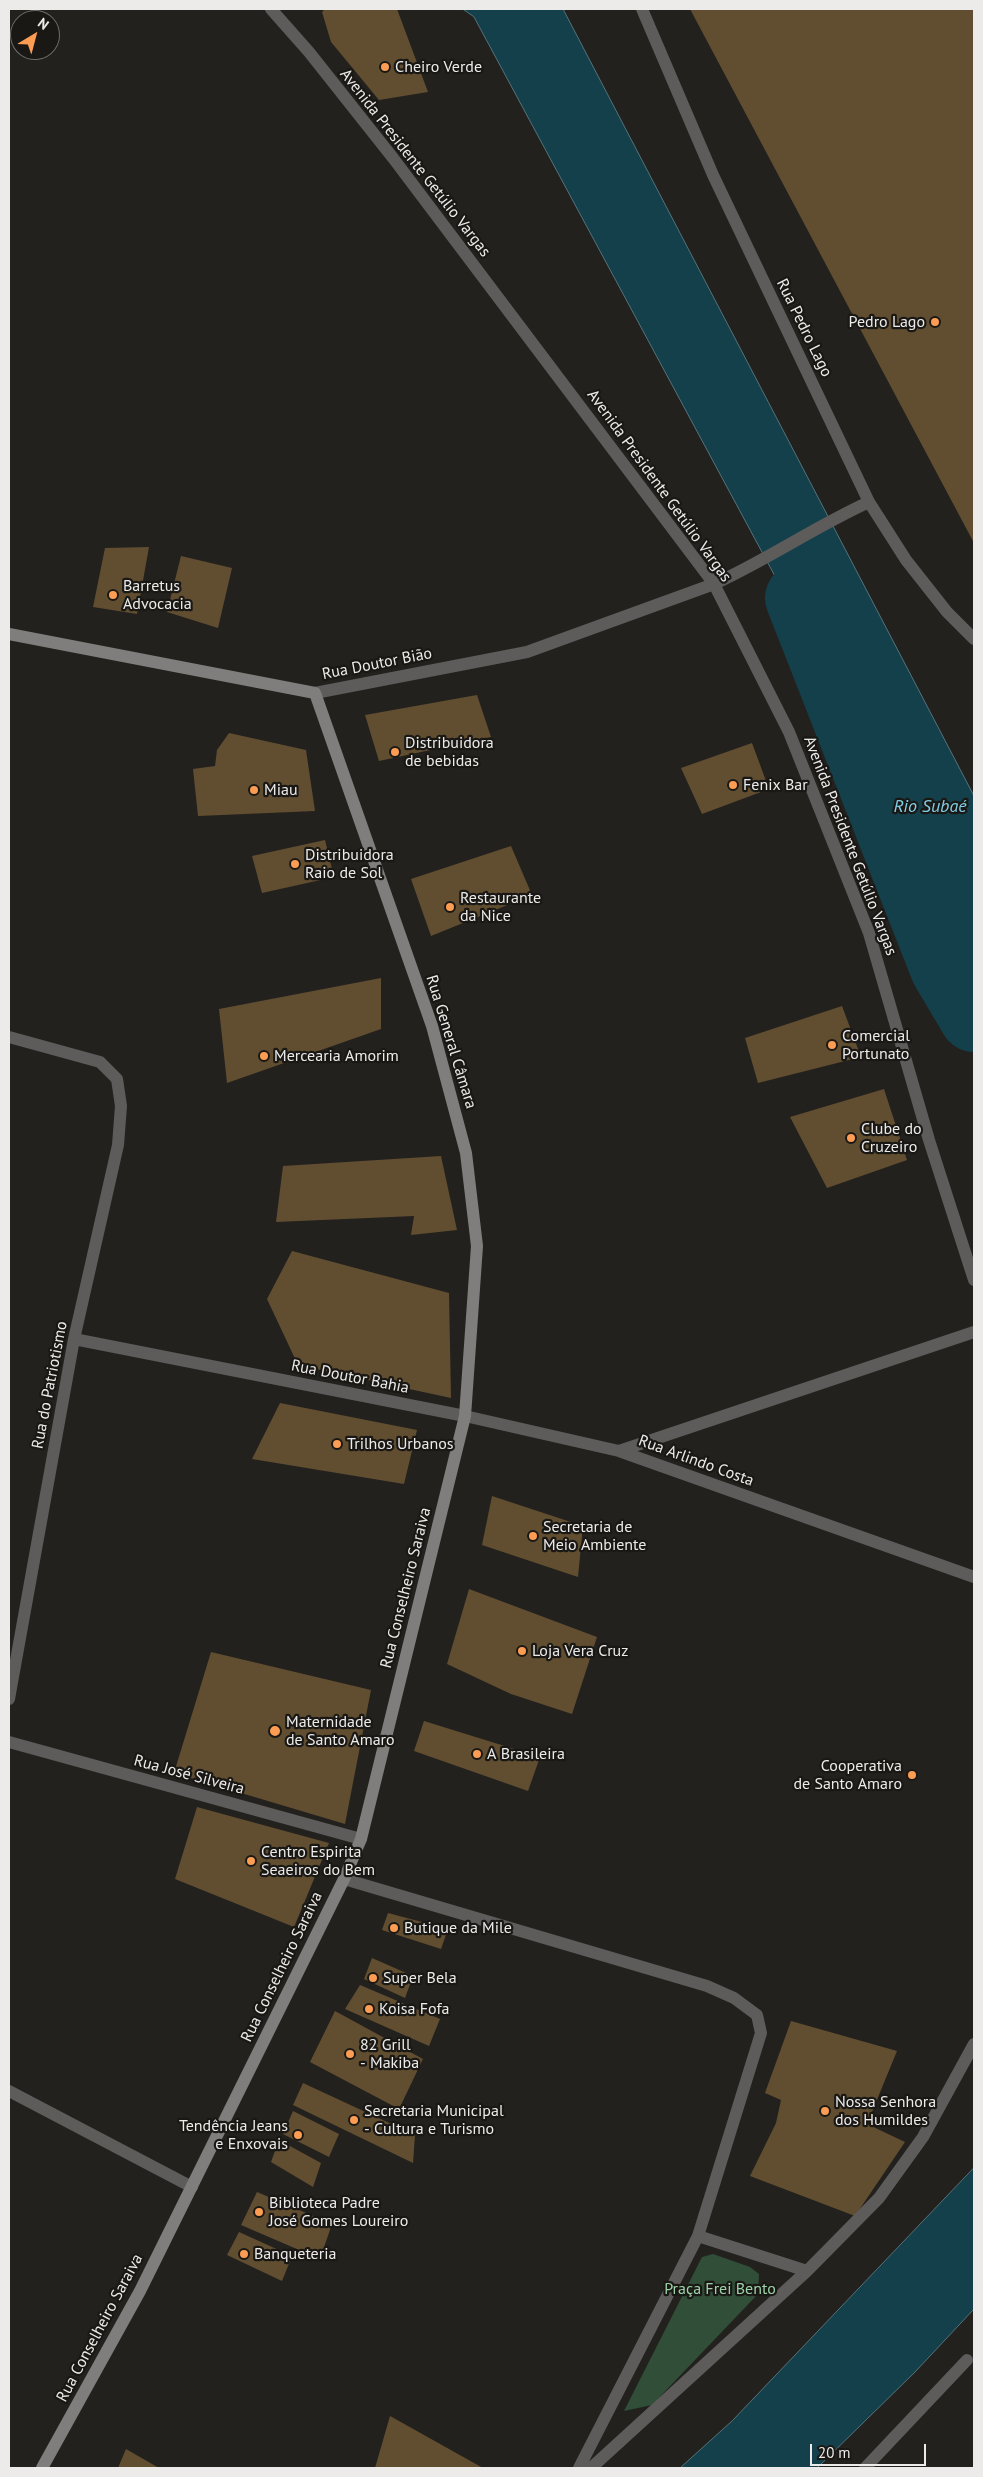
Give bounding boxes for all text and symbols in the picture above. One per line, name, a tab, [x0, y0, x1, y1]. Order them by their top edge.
north arrow	[10, 10, 60, 60]
text: N	[34, 14, 53, 34]
place label: Cheiro Verde	[395, 57, 482, 77]
marker: Cheiro Verde	[379, 61, 391, 73]
street label: Avenida Presidente Getúlio Vargas	[336, 65, 494, 261]
street label: Rua Pedro Lago	[772, 276, 836, 380]
place label: Pedro Lago	[849, 312, 925, 332]
marker: Pedro Lago	[929, 316, 941, 328]
street label: Avenida Presidente Getúlio Vargas	[583, 386, 735, 586]
place label: Barretus Advocacia	[123, 576, 192, 614]
marker: Barretus Advocacia	[107, 589, 119, 601]
street label: Rua Doutor Bião	[320, 644, 434, 684]
place label: Distribuidora de bebidas	[405, 733, 494, 771]
street label: Avenida Presidente Getúlio Vargas	[799, 734, 901, 958]
marker: Distribuidora de bebidas	[389, 746, 401, 758]
place label: Fenix Bar	[743, 775, 808, 795]
marker: Fenix Bar	[727, 779, 739, 791]
place label: Miau	[264, 780, 298, 800]
marker: Miau	[248, 784, 260, 796]
water label: Rio Subaé	[893, 796, 967, 818]
place label: Distribuidora Raio de Sol	[305, 845, 394, 883]
marker: Distribuidora Raio de Sol	[289, 858, 301, 870]
place label: Restaurante da Nice	[460, 888, 541, 926]
marker: Restaurante da Nice	[444, 901, 456, 913]
street label: Rua General Câmara	[422, 973, 480, 1111]
place label: Comercial Portunato	[842, 1026, 910, 1064]
marker: Comercial Portunato	[826, 1039, 838, 1051]
place label: Mercearia Amorim	[274, 1046, 399, 1066]
marker: Mercearia Amorim	[258, 1050, 270, 1062]
place label: Clube do Cruzeiro	[861, 1119, 922, 1157]
marker: Clube do Cruzeiro	[845, 1132, 857, 1144]
street label: Rua do Patriotismo	[28, 1320, 72, 1450]
street label: Rua Doutor Bahia	[289, 1356, 411, 1398]
street label: Rua Arlindo Costa	[636, 1431, 756, 1491]
place label: Trilhos Urbanos	[347, 1434, 453, 1454]
marker: Trilhos Urbanos	[331, 1438, 343, 1450]
street label: Rua Conselheiro Saraiva	[377, 1506, 435, 1670]
place label: Secretaria de Meio Ambiente	[543, 1517, 646, 1555]
marker: Secretaria de Meio Ambiente	[527, 1530, 539, 1542]
place label: Loja Vera Cruz	[532, 1641, 628, 1661]
marker: Loja Vera Cruz	[516, 1645, 528, 1657]
place label: Maternidade de Santo Amaro	[286, 1712, 395, 1750]
marker: Maternidade de Santo Amaro	[268, 1724, 282, 1738]
place label: A Brasileira	[487, 1744, 565, 1764]
marker: A Brasileira	[471, 1748, 483, 1760]
street label: Rua José Silveira	[132, 1751, 246, 1799]
place label: Cooperativa de Santo Amaro	[793, 1756, 902, 1794]
marker: Cooperativa de Santo Amaro	[906, 1769, 918, 1781]
place label: Centro Espirita Seaeiros do Bem	[261, 1842, 375, 1880]
marker: Centro Espirita Seaeiros do Bem	[245, 1855, 257, 1867]
street label: Rua Conselheiro Saraiva	[237, 1889, 327, 2045]
place label: Butique da Mile	[404, 1918, 512, 1938]
marker: Butique da Mile	[388, 1922, 400, 1934]
place label: Super Bela	[383, 1968, 457, 1988]
marker: Super Bela	[367, 1972, 379, 1984]
place label: Koisa Fofa	[379, 1999, 449, 2019]
marker: Koisa Fofa	[363, 2003, 375, 2015]
place label: 82 Grill - Makiba	[360, 2035, 419, 2073]
marker: 82 Grill - Makiba	[344, 2048, 356, 2060]
place label: Nossa Senhora dos Humildes	[835, 2092, 936, 2130]
place label: Secretaria Municipal - Cultura e Turismo	[364, 2101, 504, 2139]
marker: Nossa Senhora dos Humildes	[819, 2105, 831, 2117]
marker: Secretaria Municipal - Cultura e Turismo	[348, 2114, 360, 2126]
place label: Tendência Jeans e Enxovais	[179, 2116, 288, 2154]
marker: Tendência Jeans e Enxovais	[292, 2129, 304, 2141]
place label: Biblioteca Padre José Gomes Loureiro	[269, 2193, 408, 2231]
marker: Biblioteca Padre José Gomes Loureiro	[253, 2206, 265, 2218]
place label: Banqueteria	[254, 2244, 336, 2264]
marker: Banqueteria	[238, 2248, 250, 2260]
street label: Rua Conselheiro Saraiva	[53, 2251, 147, 2405]
park label: Praça Frei Bento	[664, 2279, 776, 2299]
scale bar	[813, 2434, 929, 2466]
text: 20 m	[818, 2443, 851, 2462]

